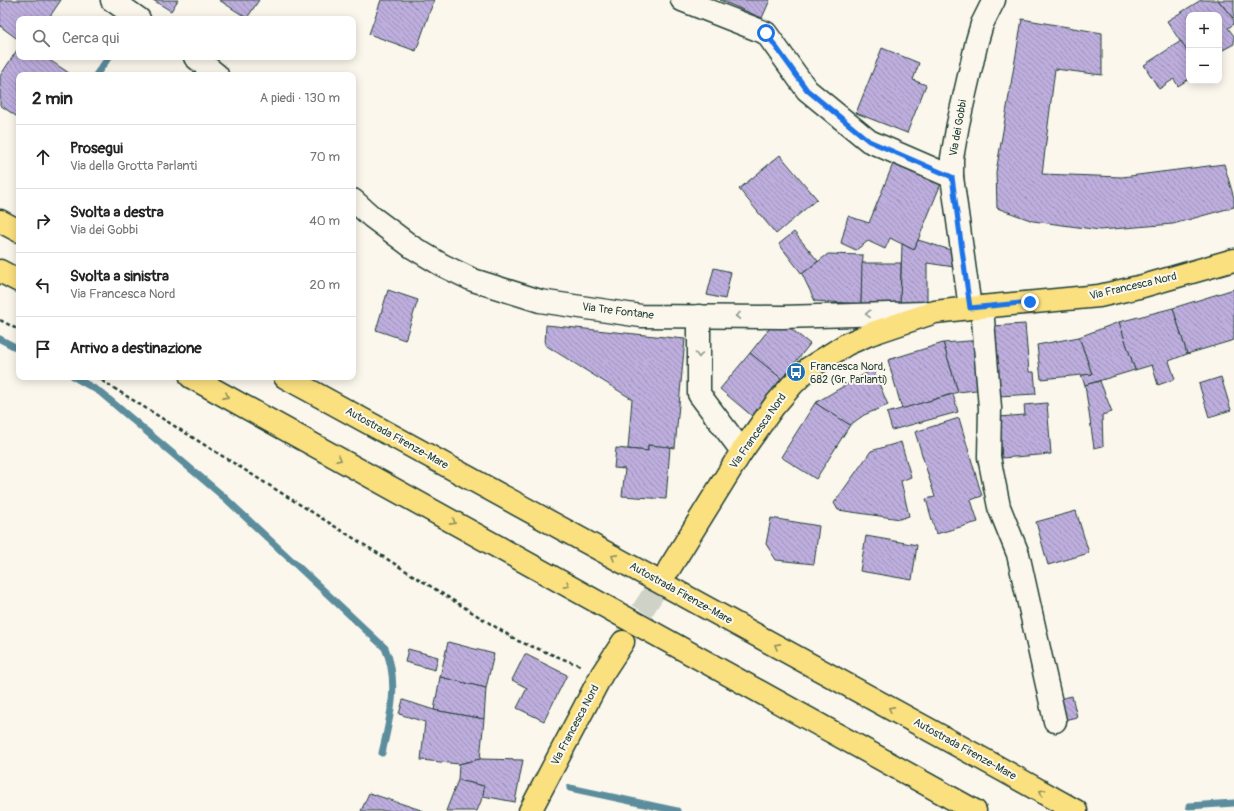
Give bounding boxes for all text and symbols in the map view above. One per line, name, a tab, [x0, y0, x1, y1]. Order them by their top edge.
map controls	[1186, 12, 1222, 84]
button: +	[1186, 12, 1222, 48]
search box	[16, 16, 356, 60]
route start	[757, 24, 775, 42]
icon: search	[30, 27, 52, 49]
text: Cerca qui	[62, 29, 119, 48]
button: −	[1186, 48, 1222, 84]
text: 2 min	[32, 88, 73, 109]
text: A piedi · 130 m	[260, 90, 340, 106]
street label: Via dei Gobbi	[947, 99, 969, 157]
text: Prosegui	[70, 139, 123, 158]
icon: ahead	[32, 146, 54, 168]
text: 70 m	[310, 149, 340, 165]
text: Via della Grotta Parlanti	[70, 158, 197, 174]
text: Svolta a destra	[70, 203, 164, 222]
icon: right	[32, 210, 54, 232]
text: 40 m	[309, 213, 340, 229]
text: Via dei Gobbi	[70, 222, 138, 238]
text: Svolta a sinistra	[70, 267, 169, 286]
street label: Via Francesca Nord	[1088, 270, 1178, 302]
icon: left	[32, 274, 54, 296]
text: 20 m	[309, 277, 340, 293]
text: Via Francesca Nord	[70, 286, 175, 302]
route end	[1021, 293, 1039, 311]
street label: Via Tre Fontane	[581, 300, 655, 322]
one-way arrow	[865, 310, 871, 318]
one-way arrow	[735, 312, 741, 320]
icon: arrive	[32, 338, 54, 360]
text: Arrivo a destinazione	[70, 339, 202, 358]
one-way arrow	[695, 352, 703, 358]
place label: Francesca Nord, 682 (Gr. Parlanti)	[810, 360, 888, 386]
bus stop icon: Francesca Nord, 682 (Gr. Parlanti)	[785, 361, 807, 383]
one-way arrow	[221, 391, 229, 399]
street label: Via Francesca Nord	[727, 391, 789, 471]
street label: Autostrada Firenze-Mare	[343, 404, 451, 472]
one-way arrow	[335, 454, 342, 462]
one-way arrow	[449, 517, 456, 525]
one-way arrow	[611, 554, 618, 562]
street label: Autostrada Firenze-Mare	[627, 559, 735, 627]
one-way arrow	[563, 580, 570, 588]
one-way arrow	[774, 644, 781, 651]
street label: Via Francesca Nord	[548, 683, 602, 767]
one-way arrow	[888, 706, 895, 713]
street label: Autostrada Firenze-Mare	[911, 715, 1019, 783]
one-way arrow	[1039, 789, 1046, 796]

